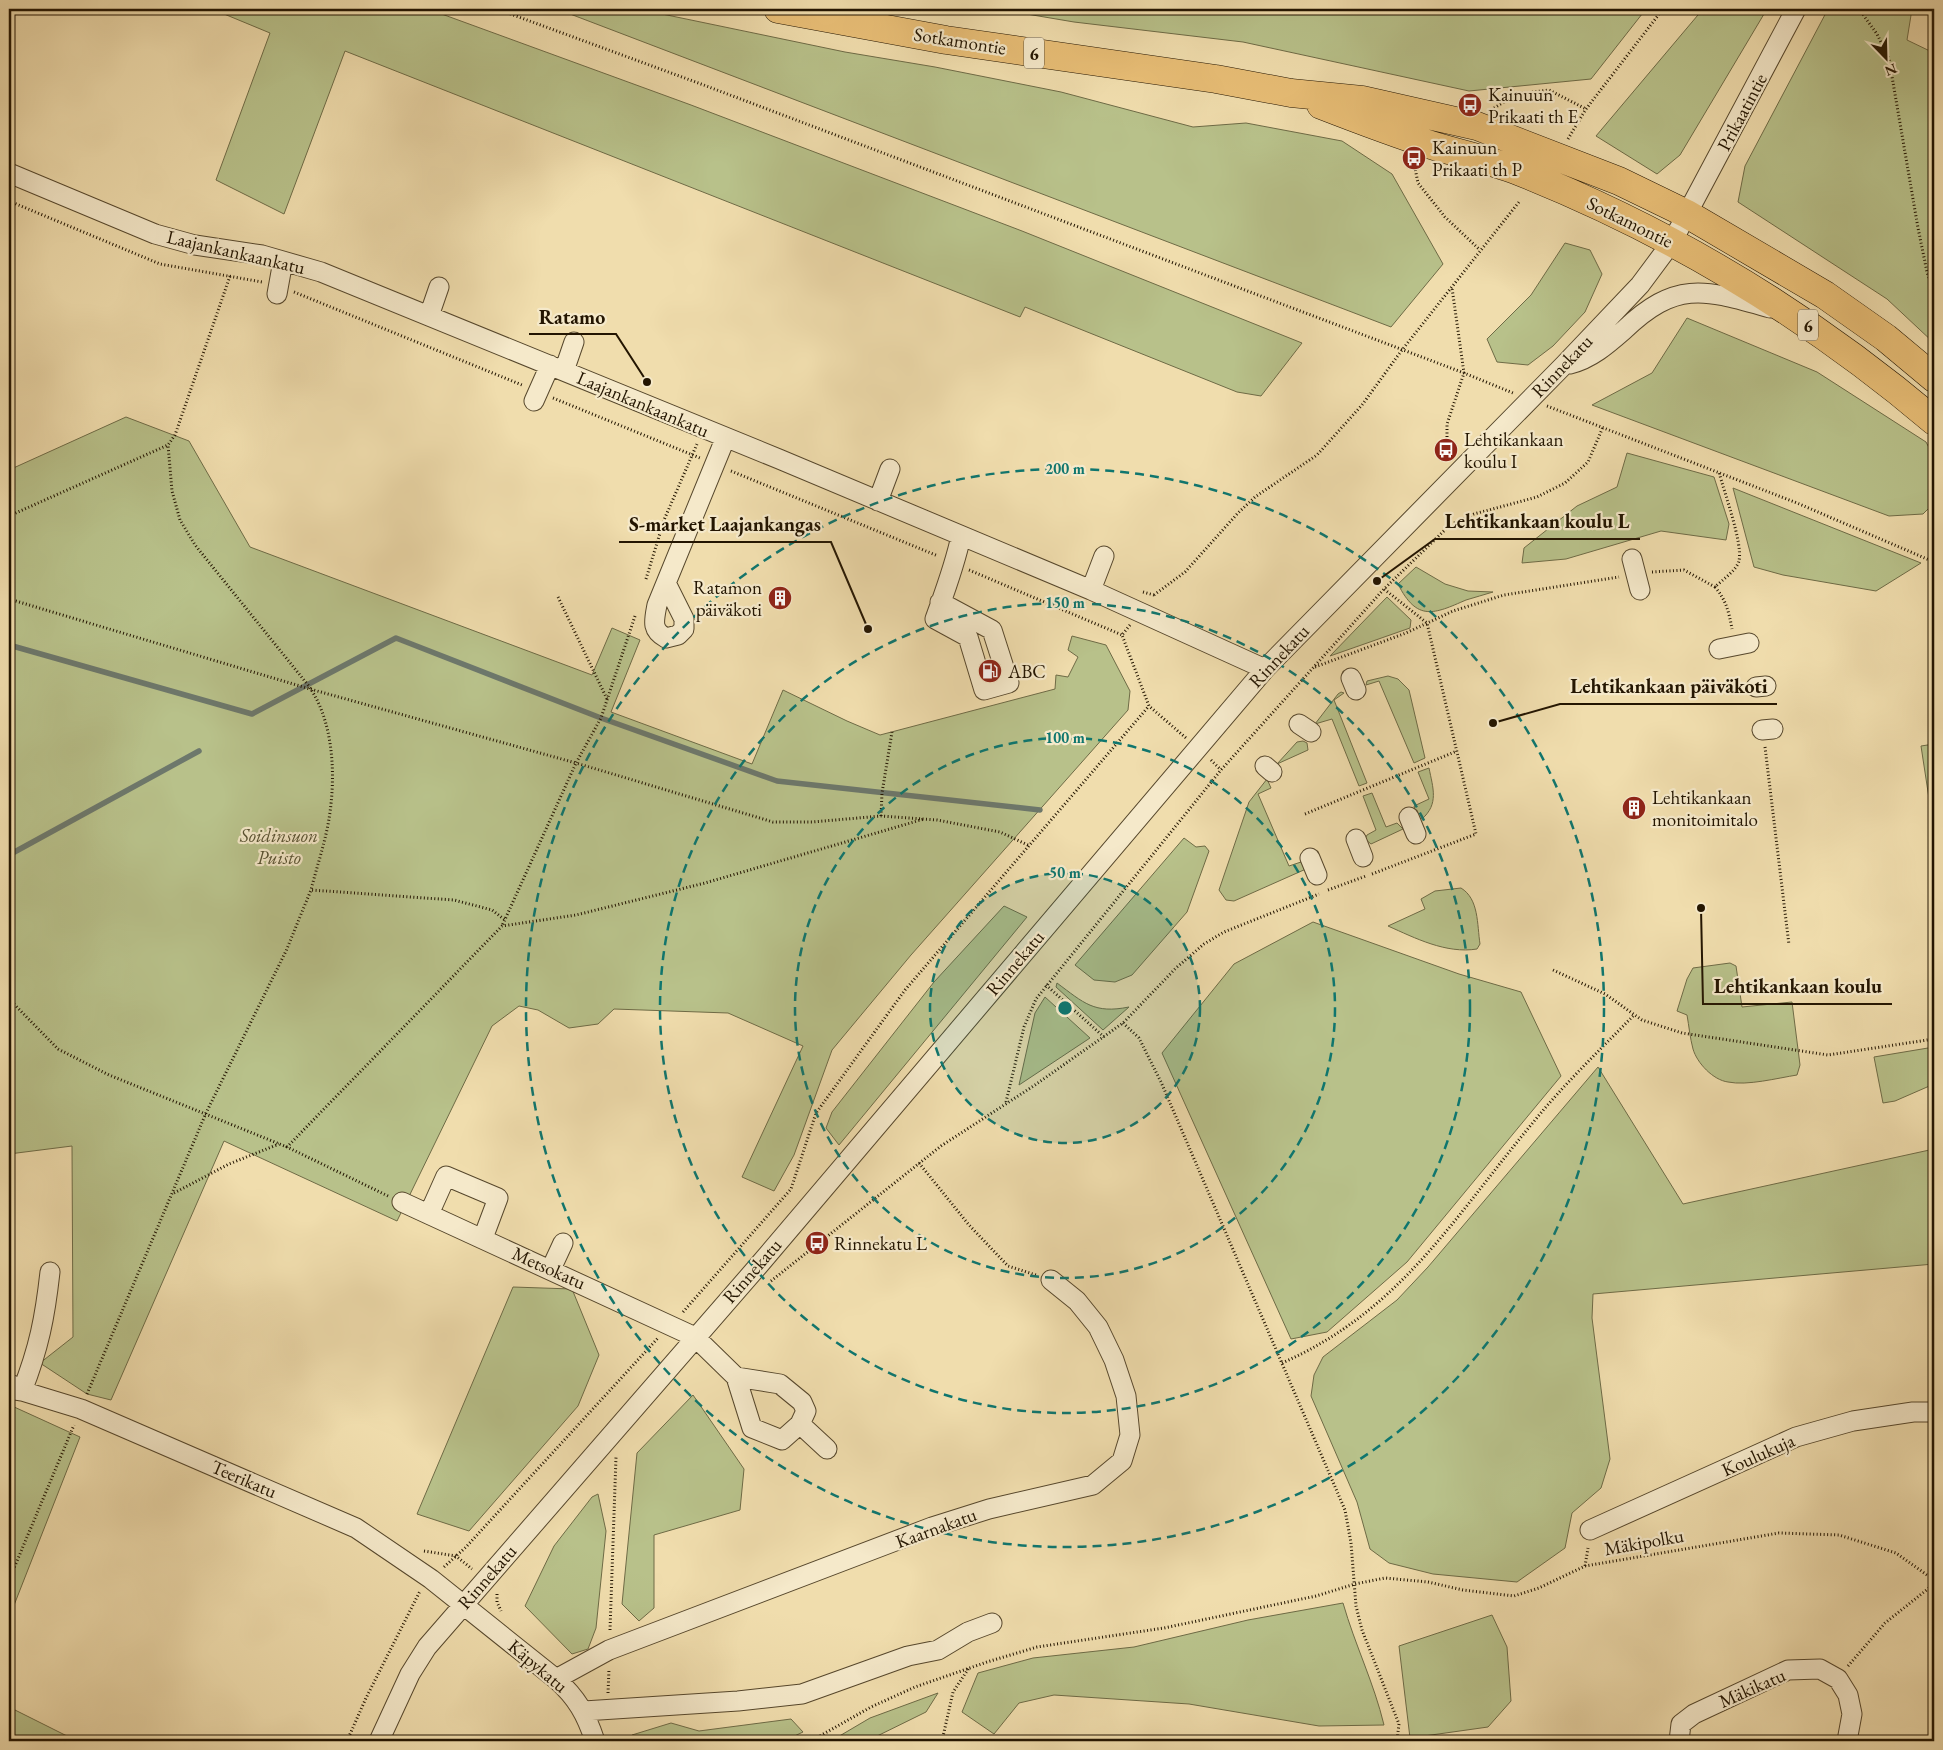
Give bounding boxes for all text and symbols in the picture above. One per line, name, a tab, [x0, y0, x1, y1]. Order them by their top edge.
street label: Sotkamontie	[912, 21, 1008, 61]
north arrow	[1860, 32, 1910, 82]
road number: 6	[1024, 38, 1044, 68]
text: N	[1882, 59, 1900, 81]
street label: Prikaatintie	[1711, 69, 1773, 155]
place label: Kainuun Prikaati th E	[1488, 82, 1579, 129]
bus stop icon: Kainuun Prikaati th E	[1457, 92, 1483, 118]
place label: Kainuun Prikaati th P	[1432, 135, 1523, 182]
bus stop icon: Kainuun Prikaati th P	[1401, 145, 1427, 171]
street label: Sotkamontie	[1583, 190, 1677, 254]
street label: Laajankankaankatu	[164, 224, 308, 280]
callout: Ratamo	[529, 299, 616, 334]
text: Ratamo	[539, 304, 605, 330]
road number: 6	[1798, 310, 1818, 340]
street label: Rinnekatu	[1526, 329, 1598, 403]
street label: Laajankankaankatu	[573, 365, 713, 443]
place label: Lehtikankaan koulu I	[1464, 427, 1564, 474]
bus stop icon: Lehtikankaan koulu I	[1433, 437, 1459, 463]
text: 200 m	[1045, 459, 1085, 478]
callout: Lehtikankaan koulu L	[1435, 504, 1640, 539]
callout: S-market Laajankangas	[619, 507, 831, 542]
text: Lehtikankaan koulu L	[1445, 508, 1630, 534]
text: S-market Laajankangas	[629, 511, 821, 537]
place label: Ratamon päiväkoti	[693, 575, 762, 622]
building icon: Ratamon päiväkoti	[767, 585, 793, 611]
text: 150 m	[1045, 593, 1085, 612]
street label: Rinnekatu	[1243, 619, 1315, 693]
fuel station icon: ABC	[977, 658, 1003, 684]
place label: ABC	[1007, 659, 1046, 684]
callout: Lehtikankaan päiväkoti	[1560, 669, 1777, 704]
text: Lehtikankaan päiväkoti	[1570, 673, 1768, 699]
text: 100 m	[1045, 728, 1085, 747]
place label: Lehtikankaan monitoimitalo	[1652, 785, 1758, 832]
building icon: Lehtikankaan monitoimitalo	[1621, 795, 1647, 821]
park label: Soidinsuon Puisto	[239, 823, 318, 870]
text: 50 m	[1049, 863, 1081, 882]
street label: Rinnekatu	[980, 925, 1050, 1001]
callout: Lehtikankaan koulu	[1703, 969, 1892, 1004]
text: Lehtikankaan koulu	[1714, 973, 1882, 999]
centre of rings	[1056, 999, 1074, 1017]
bus stop icon: Rinnekatu L	[804, 1230, 830, 1256]
place label: Rinnekatu L	[834, 1231, 927, 1256]
street label: Rinnekatu	[717, 1233, 787, 1309]
street label: Metsokatu	[508, 1241, 590, 1295]
street label: Koulukuja	[1717, 1428, 1799, 1482]
street label: Teerikatu	[207, 1454, 281, 1504]
street label: Kaarnakatu	[892, 1502, 980, 1554]
street label: Mäkipolku	[1602, 1523, 1686, 1561]
street label: Rinnekatu	[452, 1539, 522, 1615]
street label: Käpykatu	[503, 1634, 573, 1698]
street label: Mäkikatu	[1715, 1662, 1789, 1714]

